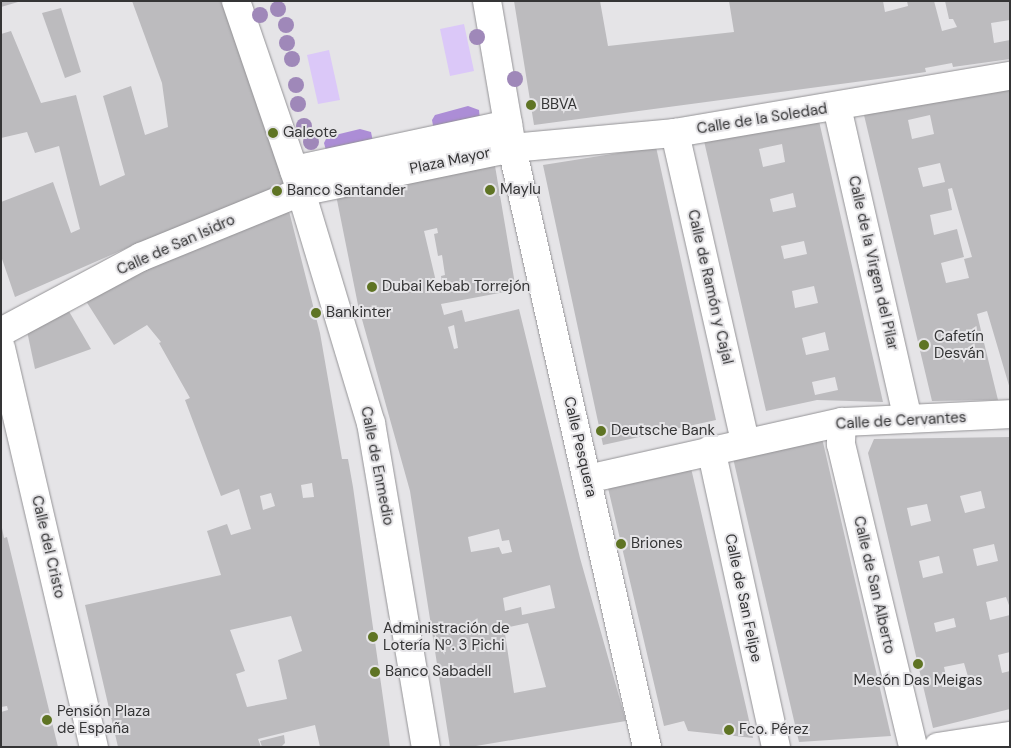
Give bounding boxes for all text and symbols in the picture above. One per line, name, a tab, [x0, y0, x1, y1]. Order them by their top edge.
place label: BBVA	[541, 96, 577, 114]
marker: BBVA	[525, 99, 537, 111]
street label: Calle de la Soledad	[695, 100, 829, 138]
place label: Galeote	[283, 124, 337, 142]
marker: Galeote	[267, 127, 279, 139]
street label: Plaza Mayor	[408, 144, 492, 178]
street label: Calle de la Virgen del Pilar	[844, 174, 902, 352]
place label: Maylu	[500, 181, 541, 199]
place label: Banco Santander	[287, 182, 406, 200]
marker: Maylu	[484, 184, 496, 196]
marker: Banco Santander	[271, 185, 283, 197]
street label: Calle de Ramón y Cajal	[683, 208, 737, 366]
street label: Calle de San Isidro	[114, 211, 238, 279]
place label: Dubai Kebab Torrejón	[382, 278, 530, 296]
marker: Dubai Kebab Torrejón	[366, 281, 378, 293]
place label: Bankinter	[326, 304, 391, 322]
marker: Bankinter	[310, 307, 322, 319]
place label: Cafetín Desván	[934, 327, 984, 362]
marker: Cafetín Desván	[918, 339, 930, 351]
street label: Calle Pesquera	[560, 395, 600, 499]
street label: Calle de Enmedio	[357, 405, 397, 527]
street label: Calle de Cervantes	[835, 409, 967, 433]
place label: Deutsche Bank	[611, 422, 715, 440]
marker: Deutsche Bank	[595, 425, 607, 437]
street label: Calle del Cristo	[27, 494, 69, 600]
street label: Calle de San Alberto	[849, 514, 899, 656]
street label: Calle de San Felipe	[721, 532, 765, 664]
place label: Briones	[631, 535, 683, 553]
marker: Briones	[615, 538, 627, 550]
place label: Administración de Lotería Nº. 3 Pichi	[383, 619, 510, 654]
marker: Administración de Lotería Nº. 3 Pichi	[367, 631, 379, 643]
marker: Mesón Das Meigas	[912, 658, 924, 670]
place label: Banco Sabadell	[385, 663, 491, 681]
marker: Banco Sabadell	[369, 666, 381, 678]
place label: Mesón Das Meigas	[854, 672, 982, 690]
place label: Pensión Plaza de España	[57, 702, 150, 737]
marker: Pensión Plaza de España	[41, 714, 53, 726]
place label: Fco. Pérez	[739, 721, 809, 739]
marker: Fco. Pérez	[723, 724, 735, 736]

